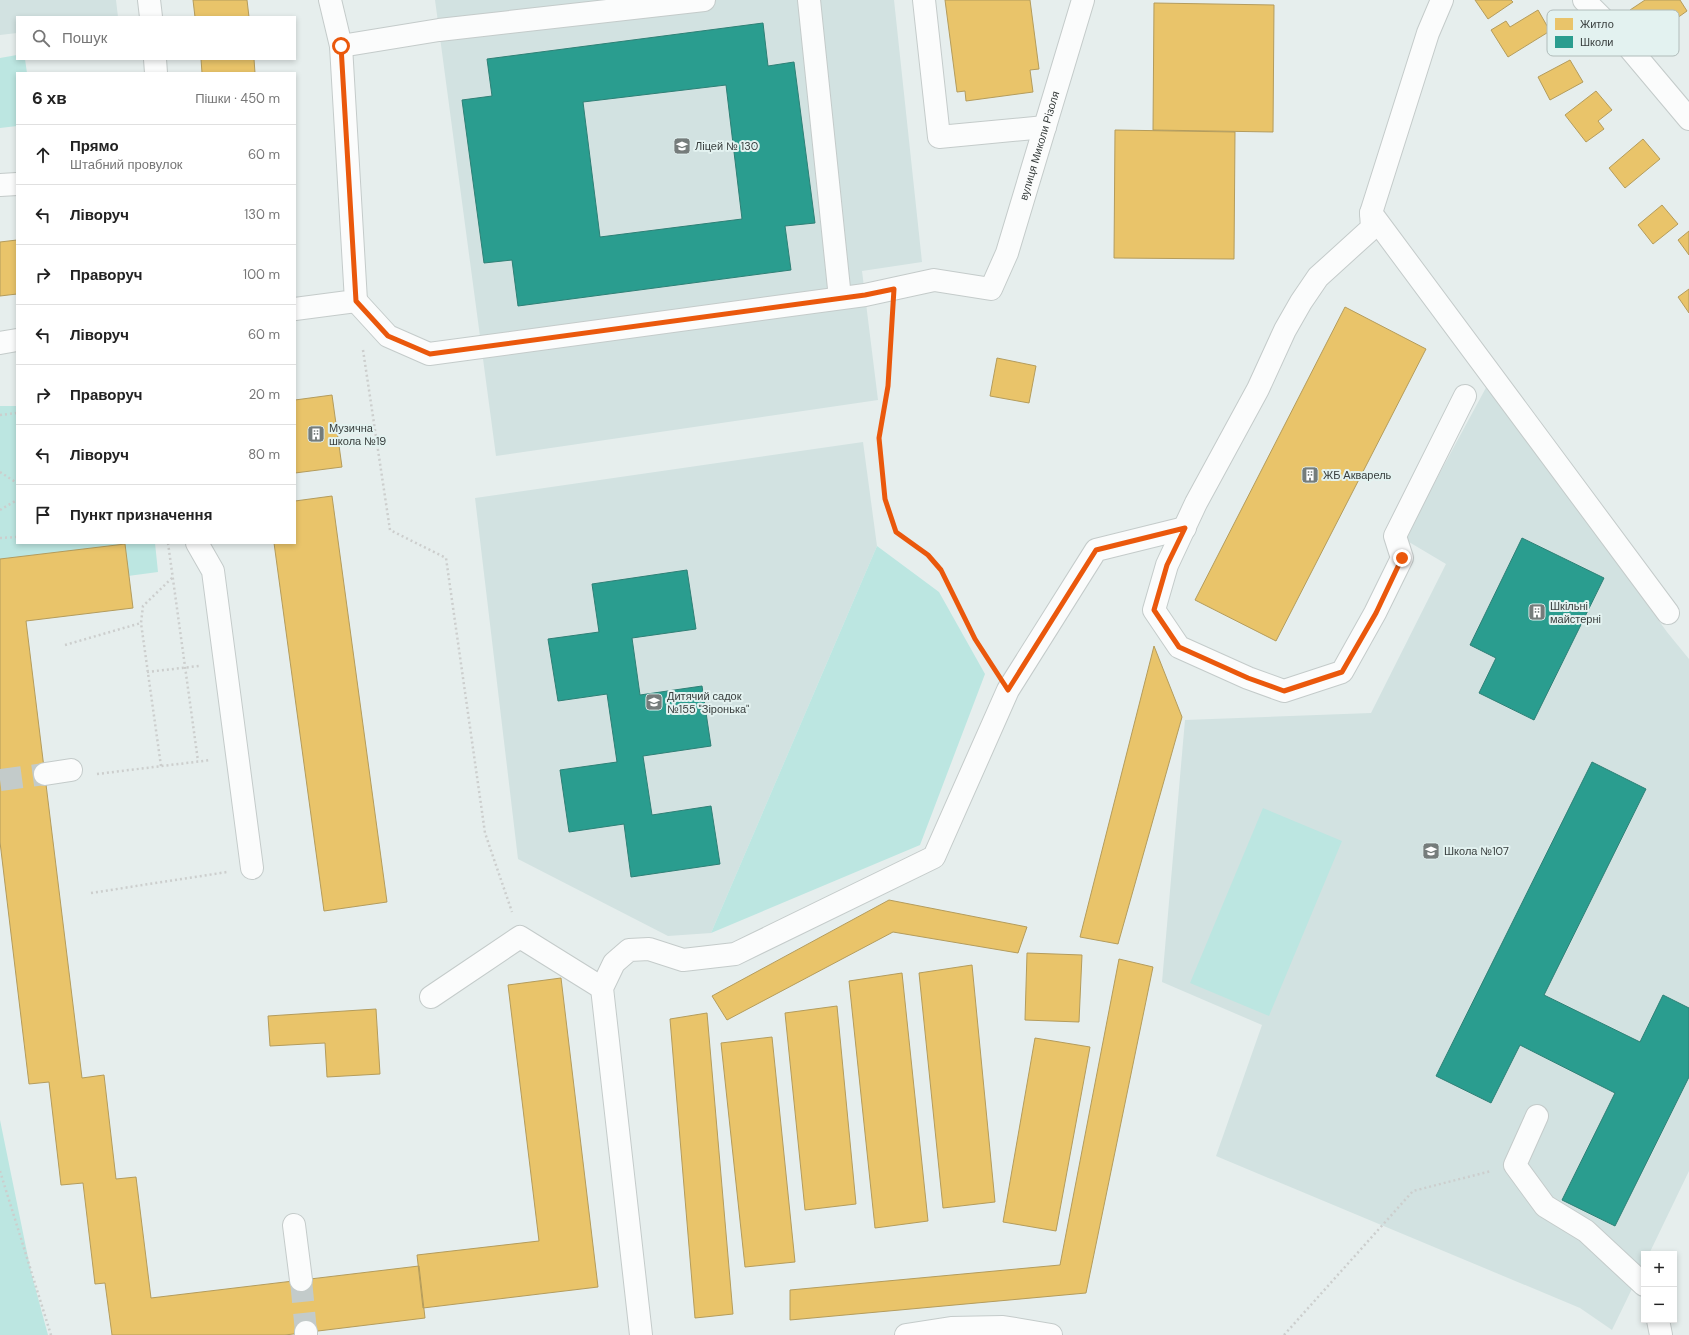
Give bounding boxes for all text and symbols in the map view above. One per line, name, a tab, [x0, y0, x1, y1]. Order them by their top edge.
legend	[1547, 10, 1679, 56]
search box	[16, 16, 296, 60]
text: Житло	[1580, 17, 1614, 31]
icon: search	[30, 27, 52, 49]
text: Пошук	[62, 28, 107, 48]
text: Школи	[1580, 35, 1613, 49]
route start	[332, 37, 350, 55]
text: 6 хв	[32, 87, 67, 109]
street label: вулиця Миколи Різоля	[1016, 89, 1062, 202]
text: Пішки · 450 m	[195, 90, 280, 107]
text: Прямо	[70, 136, 119, 156]
school or university icon: Ліцей № 130	[672, 136, 692, 156]
place label: Ліцей № 130	[695, 139, 758, 153]
icon: ahead	[32, 144, 54, 166]
text: 60 m	[248, 146, 280, 163]
text: Штабний провулок	[70, 156, 183, 173]
icon: left	[32, 204, 54, 226]
text: Ліворуч	[70, 205, 129, 225]
text: 130 m	[244, 206, 280, 223]
icon: right	[32, 264, 54, 286]
text: Праворуч	[70, 265, 143, 285]
text: 100 m	[243, 266, 280, 283]
icon: left	[32, 324, 54, 346]
text: Ліворуч	[70, 325, 129, 345]
text: 60 m	[248, 326, 280, 343]
icon: right	[32, 384, 54, 406]
text: Праворуч	[70, 385, 143, 405]
text: 20 m	[249, 386, 280, 403]
place label: Музична школа №19	[329, 421, 386, 448]
building icon: Музична школа №19	[306, 424, 326, 444]
icon: left	[32, 444, 54, 466]
text: Ліворуч	[70, 445, 129, 465]
text: 80 m	[248, 446, 280, 463]
building icon: ЖБ Акварель	[1300, 465, 1320, 485]
place label: ЖБ Акварель	[1323, 468, 1392, 482]
icon: arrive	[32, 504, 54, 526]
text: Пункт призначення	[70, 505, 212, 525]
route end	[1393, 549, 1411, 567]
place label: Шкільні майстерні	[1550, 599, 1601, 626]
building icon: Шкільні майстерні	[1527, 602, 1547, 622]
place label: Дитячий садок №155 "Зіронька"	[667, 689, 749, 716]
school or university icon: Дитячий садок №155 "Зіронька"	[644, 692, 664, 712]
school or university icon: Школа №107	[1421, 841, 1441, 861]
place label: Школа №107	[1444, 844, 1509, 858]
map controls	[1641, 1251, 1677, 1323]
button: +	[1641, 1251, 1677, 1287]
button: −	[1641, 1287, 1677, 1323]

